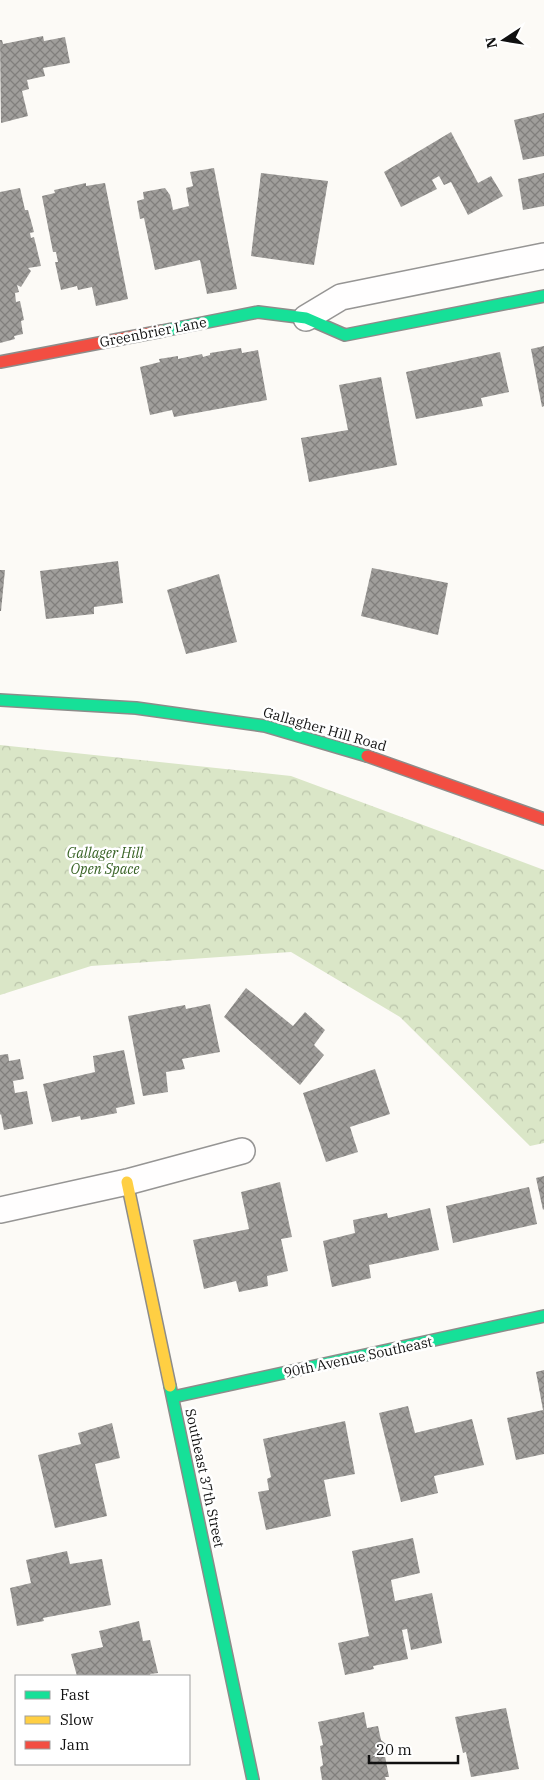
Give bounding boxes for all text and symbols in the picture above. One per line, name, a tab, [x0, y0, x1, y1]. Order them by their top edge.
north arrow	[479, 15, 529, 65]
text: N	[481, 35, 501, 50]
street label: Greenbrier Lane	[98, 313, 208, 351]
street label: Gallagher Hill Road	[261, 703, 389, 755]
park label: Gallager Hill Open Space	[67, 844, 144, 878]
street label: 90th Avenue Southeast	[282, 1332, 434, 1382]
street label: Southeast 37th Street	[181, 1407, 229, 1549]
legend	[15, 1675, 190, 1765]
text: Fast	[60, 1685, 90, 1704]
text: Slow	[60, 1710, 94, 1729]
scale bar	[369, 1732, 458, 1764]
text: Jam	[60, 1735, 89, 1754]
text: 20 m	[376, 1740, 412, 1759]

